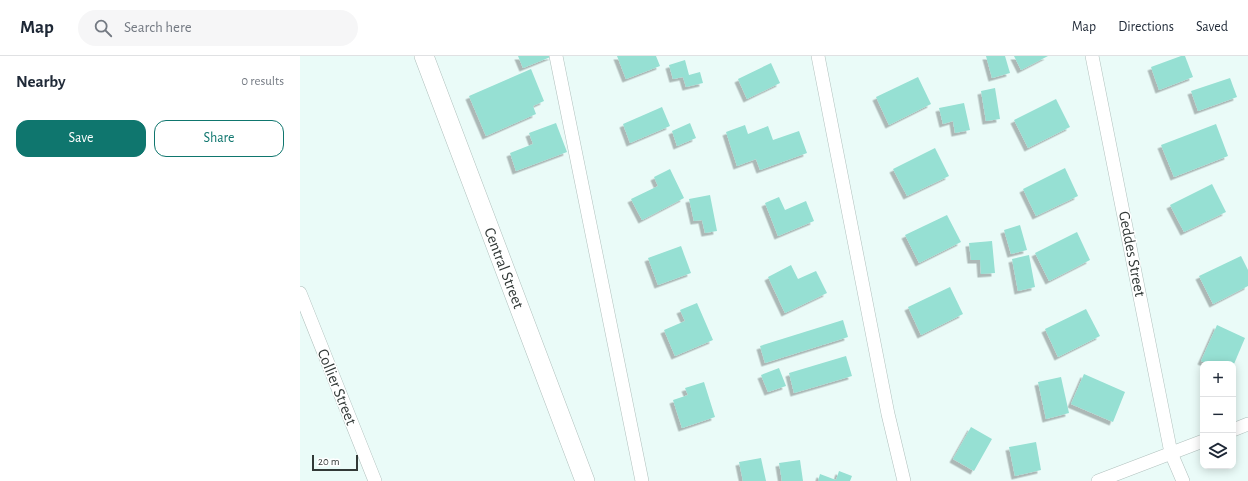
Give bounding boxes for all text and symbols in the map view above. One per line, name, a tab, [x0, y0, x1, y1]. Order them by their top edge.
search box	[78, 10, 358, 46]
icon: search	[92, 17, 114, 39]
text: Map	[20, 18, 54, 37]
text: Search here	[124, 20, 192, 35]
text: Map	[1072, 20, 1096, 34]
text: Directions	[1118, 20, 1174, 34]
text: Saved	[1196, 20, 1228, 34]
text: Nearby	[16, 73, 66, 90]
text: 0 results	[241, 75, 284, 88]
button: Save	[16, 120, 146, 157]
button: Share	[154, 120, 284, 157]
street label: Geddes Street	[1116, 210, 1148, 298]
street label: Central Street	[481, 225, 527, 311]
street label: Collier Street	[315, 347, 359, 427]
map controls	[1200, 361, 1236, 469]
button: +	[1200, 361, 1236, 397]
button: −	[1200, 397, 1236, 433]
button: layers	[1200, 433, 1236, 469]
scale bar	[312, 453, 358, 472]
text: 20 m	[318, 456, 339, 467]

